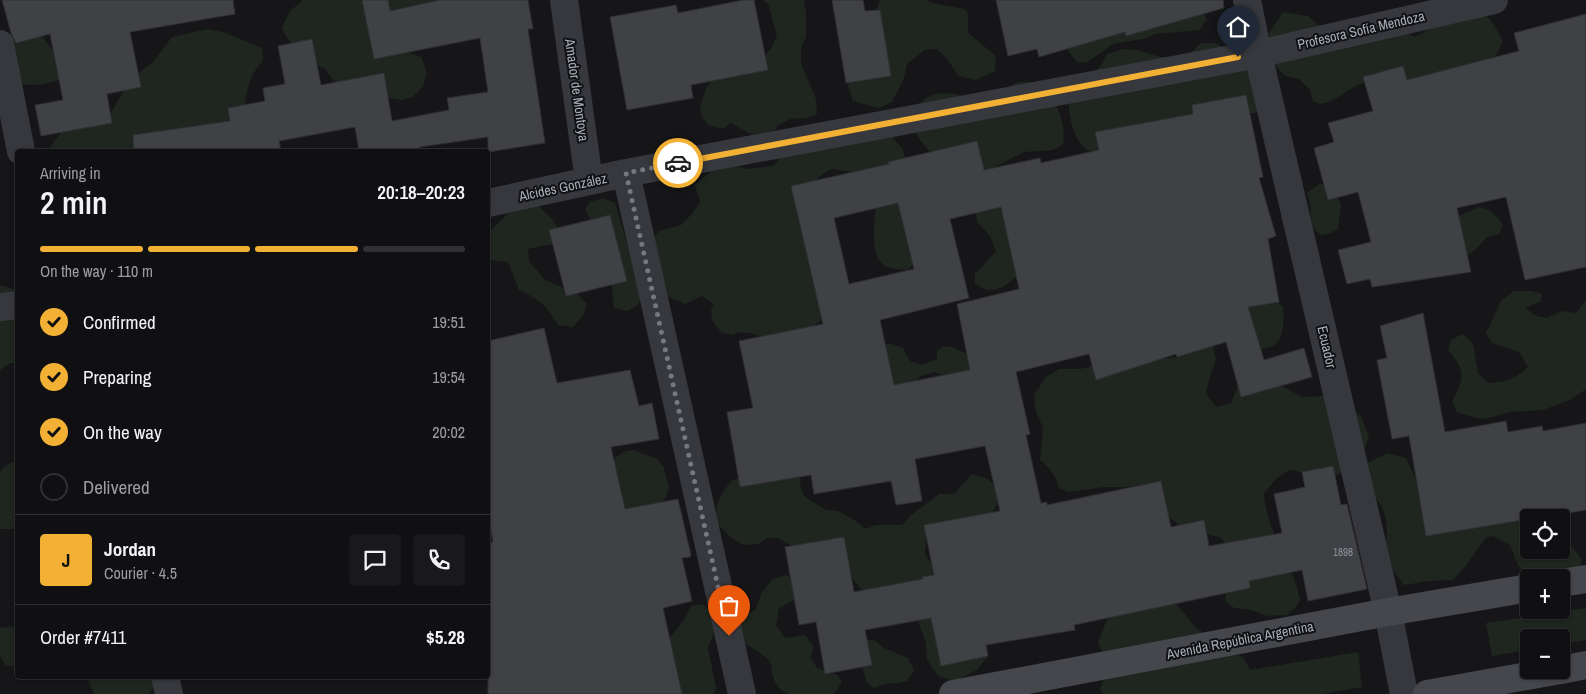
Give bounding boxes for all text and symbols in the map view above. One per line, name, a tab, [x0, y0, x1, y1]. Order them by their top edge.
pin	[1217, 6, 1259, 57]
street label: Profesora Sofía Mendoza	[1296, 6, 1427, 53]
icon: home	[1224, 13, 1252, 41]
street label: Amador de Montoya	[561, 37, 593, 143]
courier	[653, 138, 703, 188]
icon: car	[664, 149, 692, 177]
text: Arriving in	[40, 162, 101, 184]
street label: Alcides González	[516, 169, 609, 205]
text: 20:18–20:23	[377, 179, 465, 205]
text: 2 min	[40, 181, 108, 224]
text: On the way · 110 m	[40, 260, 153, 282]
icon: check	[40, 308, 68, 336]
text: Confirmed	[83, 309, 156, 335]
text: 19:51	[432, 311, 465, 333]
street label: Ecuador	[1313, 324, 1341, 370]
icon: check	[40, 363, 68, 391]
text: Preparing	[83, 364, 151, 390]
text: 19:54	[432, 366, 465, 388]
icon: check	[40, 418, 68, 446]
text: On the way	[83, 419, 162, 445]
text: 20:02	[432, 421, 465, 443]
text: Delivered	[83, 474, 150, 500]
map controls	[1520, 509, 1570, 679]
button: locate	[1520, 509, 1570, 559]
button: chat	[349, 534, 401, 586]
button: phone	[413, 534, 465, 586]
text: Jordan	[104, 536, 156, 562]
house number: 1898	[1333, 545, 1353, 559]
text: J	[62, 547, 70, 573]
text: Courier · 4.5	[104, 562, 177, 584]
button: +	[1520, 569, 1570, 619]
pin	[708, 585, 750, 636]
icon: bag	[715, 592, 743, 620]
street label: Avenida República Argentina	[1164, 617, 1316, 663]
text: Order #7411	[40, 624, 126, 650]
text: $5.28	[426, 624, 465, 650]
button: −	[1520, 629, 1570, 679]

